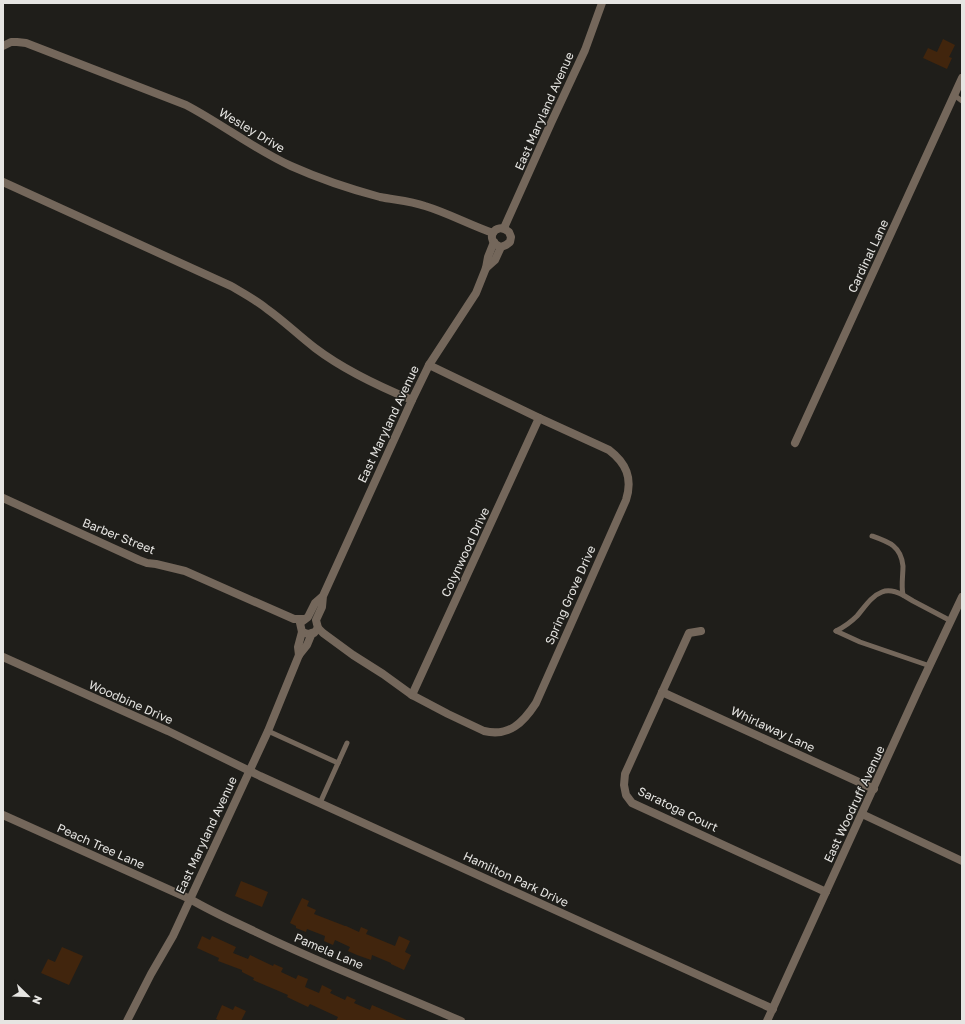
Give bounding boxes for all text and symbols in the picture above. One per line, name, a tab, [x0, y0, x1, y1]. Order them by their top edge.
street label: East Maryland Avenue	[511, 50, 577, 172]
street label: Wesley Drive	[216, 104, 288, 156]
street label: Cardinal Lane	[844, 217, 892, 295]
street label: East Maryland Avenue	[354, 363, 422, 485]
street label: Colynwood Drive	[438, 505, 492, 599]
street label: Barber Street	[80, 515, 158, 557]
street label: Spring Grove Drive	[541, 543, 599, 647]
street label: Woodbine Drive	[87, 677, 175, 727]
street label: Whirlaway Lane	[729, 703, 817, 755]
street label: East Woodruff Avenue	[820, 743, 888, 865]
street label: East Maryland Avenue	[172, 774, 240, 896]
street label: Saratoga Court	[636, 783, 721, 835]
street label: Peach Tree Lane	[55, 820, 147, 872]
street label: Hamilton Park Drive	[461, 848, 571, 910]
street label: Pamela Lane	[292, 930, 366, 972]
north arrow	[8, 976, 48, 1016]
text: N	[30, 994, 45, 1006]

